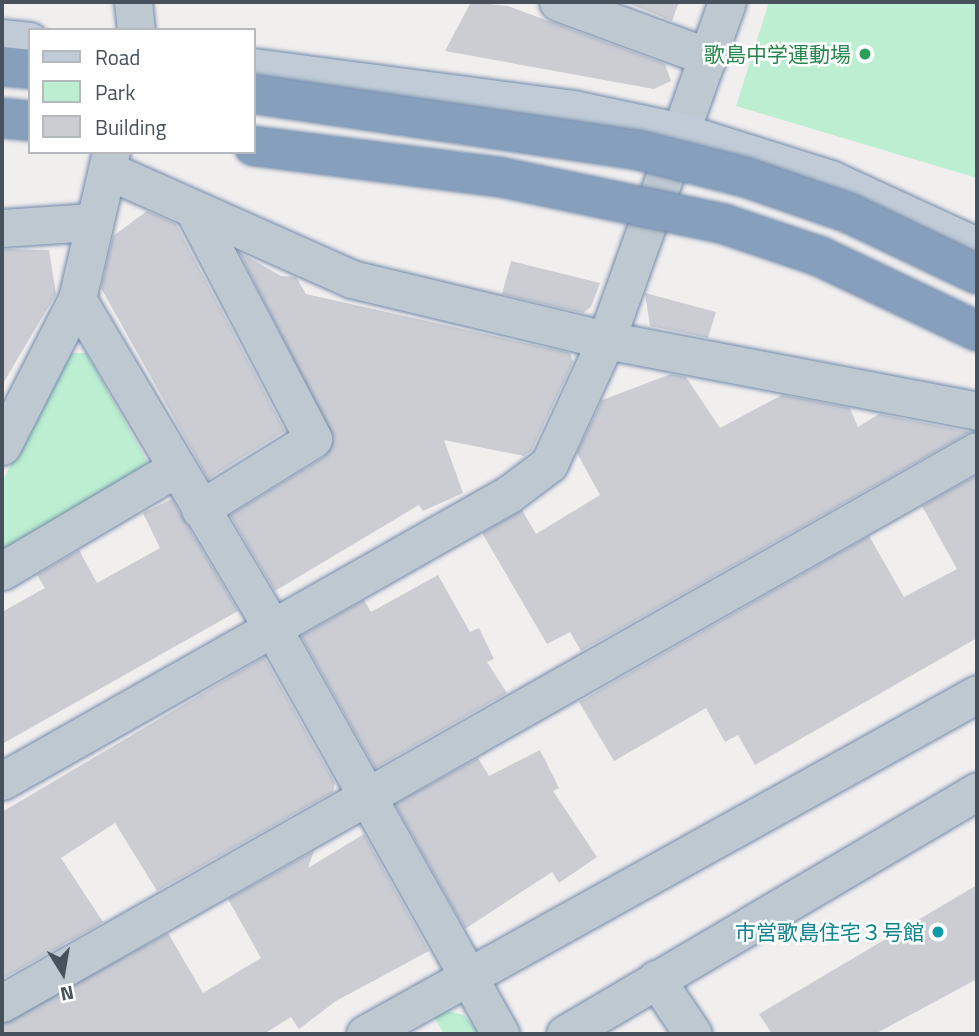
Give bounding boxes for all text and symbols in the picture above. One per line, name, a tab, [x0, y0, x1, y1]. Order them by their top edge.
legend	[28, 28, 256, 154]
text: Road	[95, 41, 140, 73]
place label: 歌島中学運動場	[704, 41, 851, 67]
marker: 歌島中学運動場	[857, 46, 873, 62]
text: Park	[95, 76, 135, 108]
text: Building	[95, 111, 166, 143]
place label: 市営歌島住宅３号館	[735, 919, 924, 945]
marker: 市営歌島住宅３号館	[930, 924, 946, 940]
north arrow	[28, 938, 98, 1008]
text: N	[58, 979, 76, 1010]

